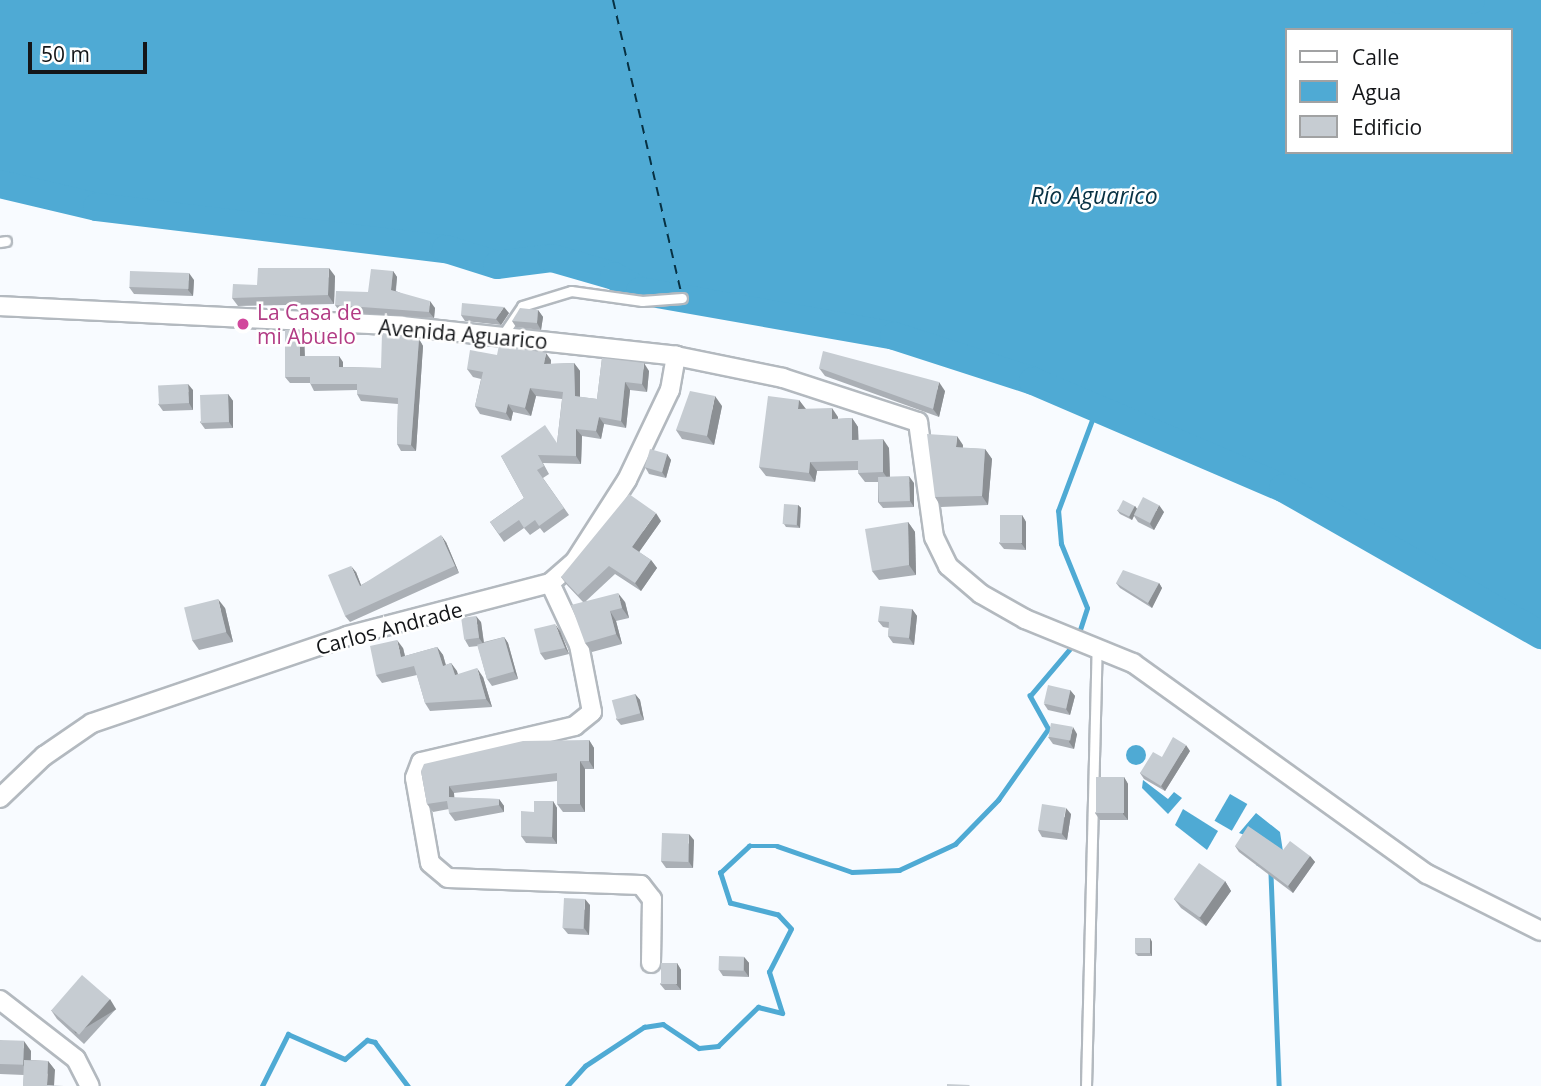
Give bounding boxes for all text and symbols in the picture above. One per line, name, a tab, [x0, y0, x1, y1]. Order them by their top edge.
scale bar	[32, 28, 150, 72]
legend	[1286, 28, 1513, 154]
text: 50 m	[41, 40, 90, 68]
text: Calle	[1352, 43, 1399, 71]
text: Agua	[1352, 78, 1401, 106]
text: Edificio	[1352, 113, 1422, 141]
water label: Río Aguarico	[1030, 181, 1158, 209]
place label: La Casa de mi Abuelo	[257, 299, 362, 349]
street label: Avenida Aguarico	[377, 314, 549, 354]
marker: La Casa de mi Abuelo	[235, 316, 251, 332]
street label: Carlos Andrade	[313, 596, 465, 660]

